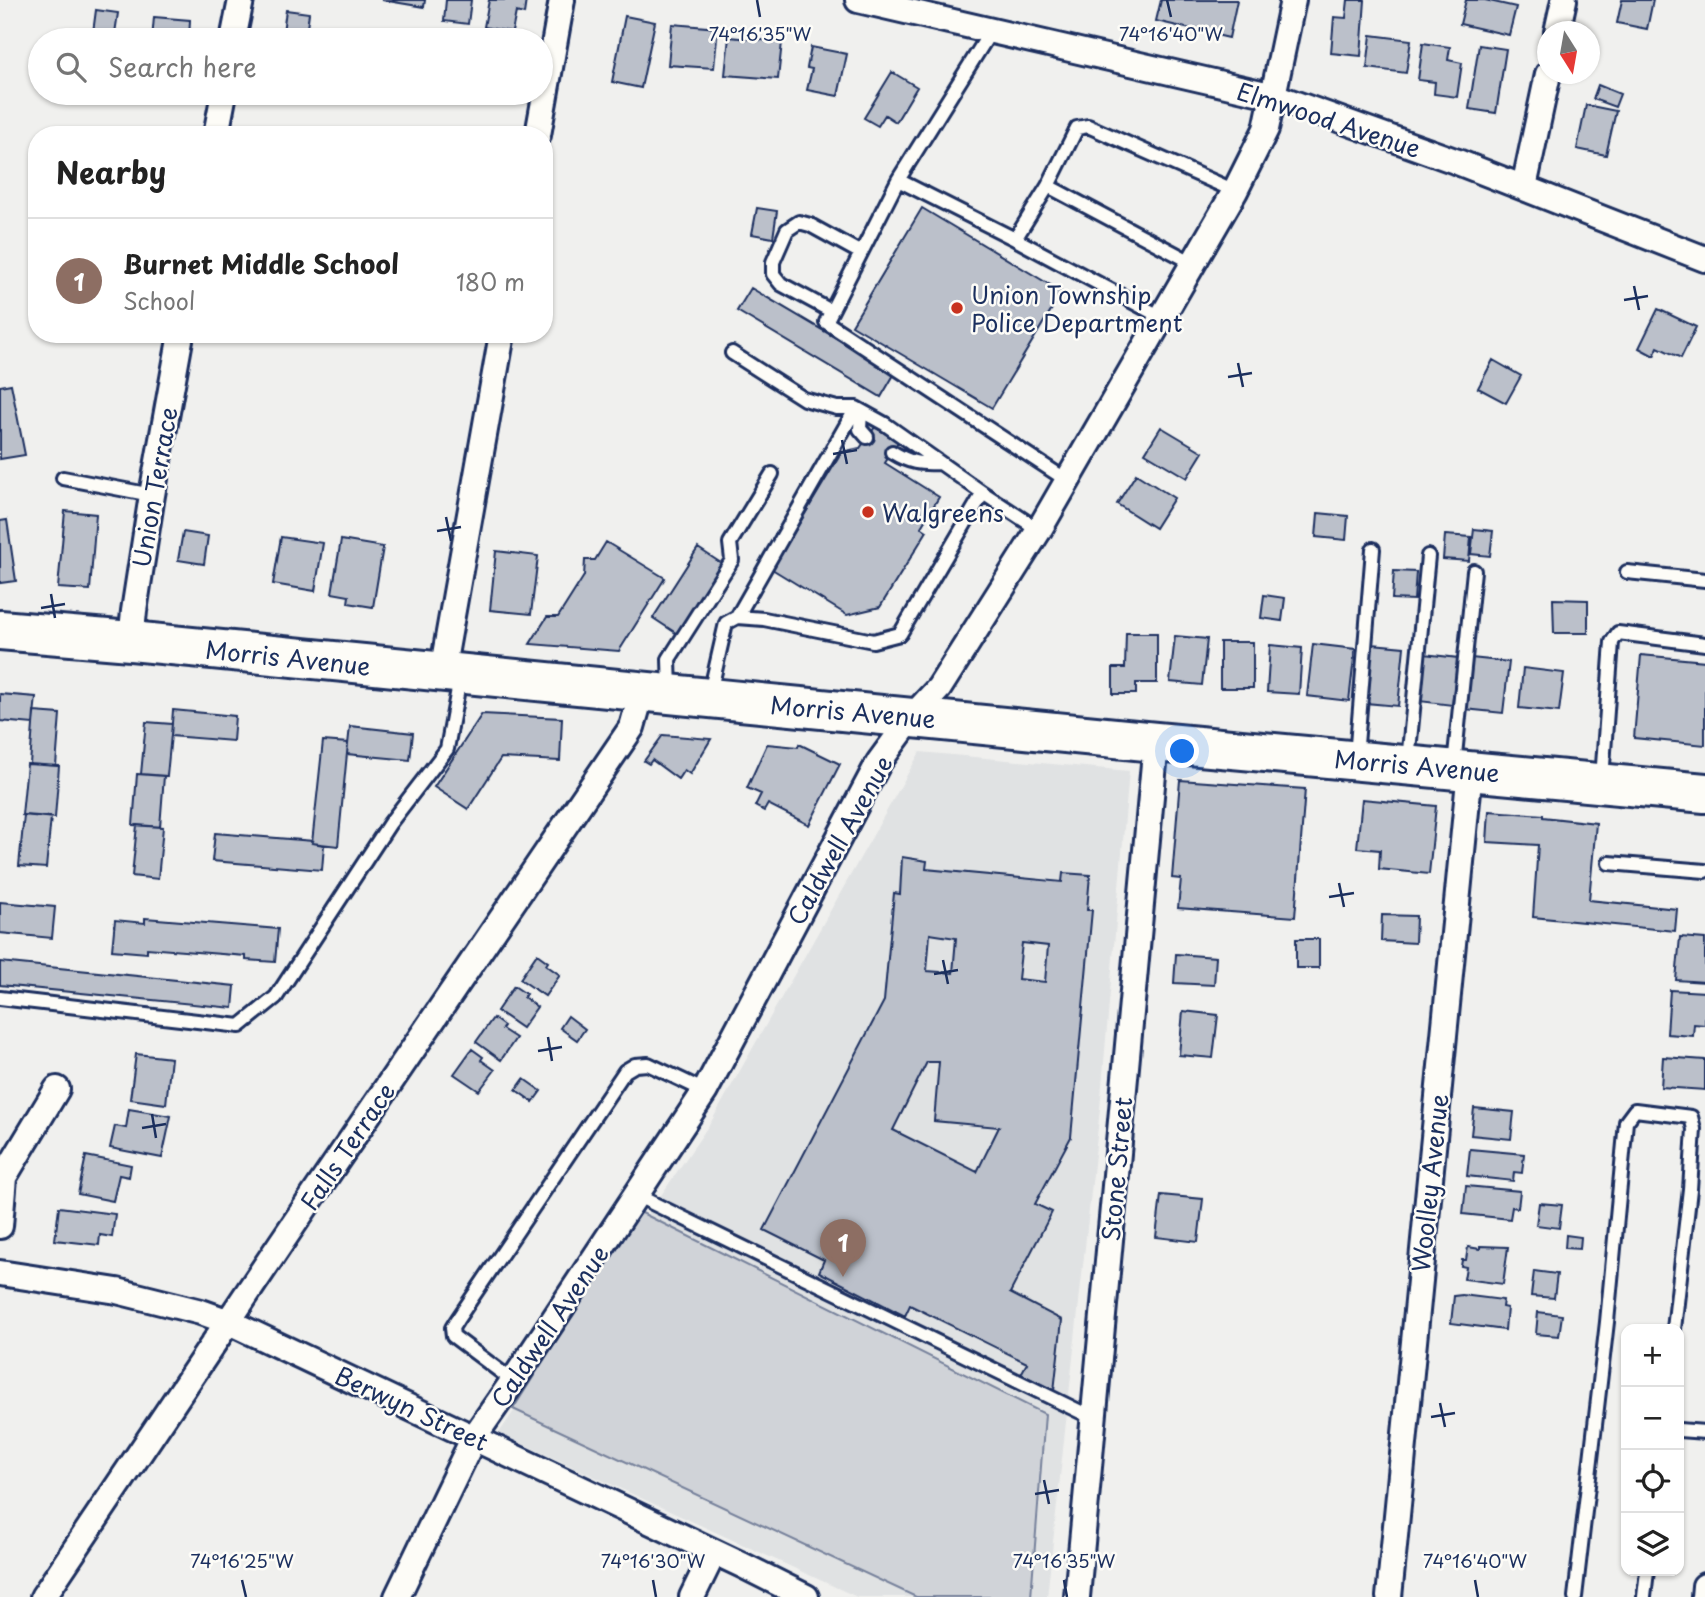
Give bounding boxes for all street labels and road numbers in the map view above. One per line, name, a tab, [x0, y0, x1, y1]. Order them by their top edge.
street label: Elmwood Avenue	[1233, 72, 1425, 166]
street label: Union Terrace	[122, 404, 186, 570]
street label: Morris Avenue	[204, 630, 372, 684]
street label: Morris Avenue	[769, 686, 937, 736]
street label: Morris Avenue	[1333, 740, 1501, 790]
street label: Caldwell Avenue	[777, 749, 901, 931]
street label: Falls Terrace	[291, 1075, 403, 1217]
street label: Woolley Avenue	[1402, 1092, 1456, 1274]
street label: Stone Street	[1092, 1095, 1140, 1243]
street label: Caldwell Avenue	[481, 1238, 617, 1414]
street label: Berwyn Street	[329, 1357, 495, 1459]

